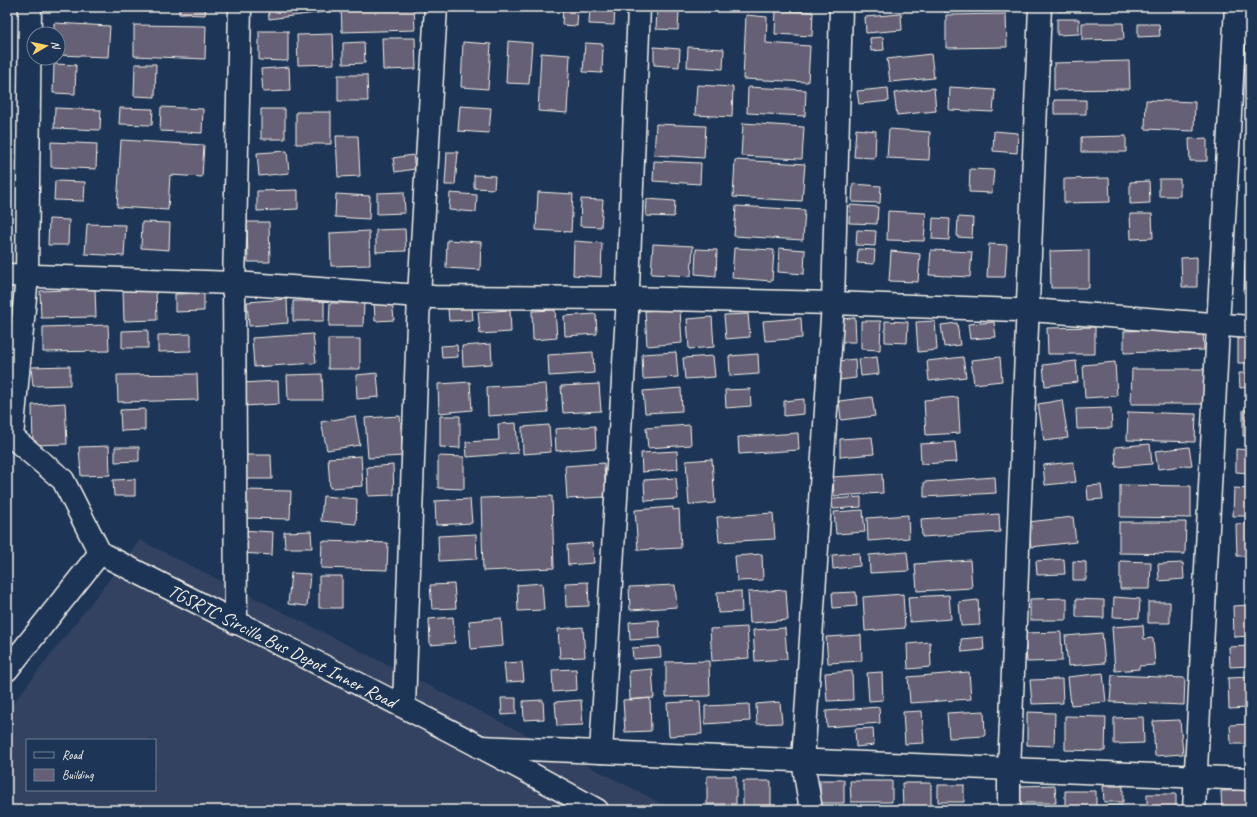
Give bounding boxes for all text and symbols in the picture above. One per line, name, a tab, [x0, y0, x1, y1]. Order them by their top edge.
north arrow	[26, 26, 66, 66]
text: N	[48, 40, 64, 51]
street label: TGSRTC Sircilla Bus Depot Inner Road	[164, 579, 403, 716]
legend	[26, 739, 156, 791]
text: Road	[62, 747, 84, 763]
text: Building	[62, 767, 94, 783]

